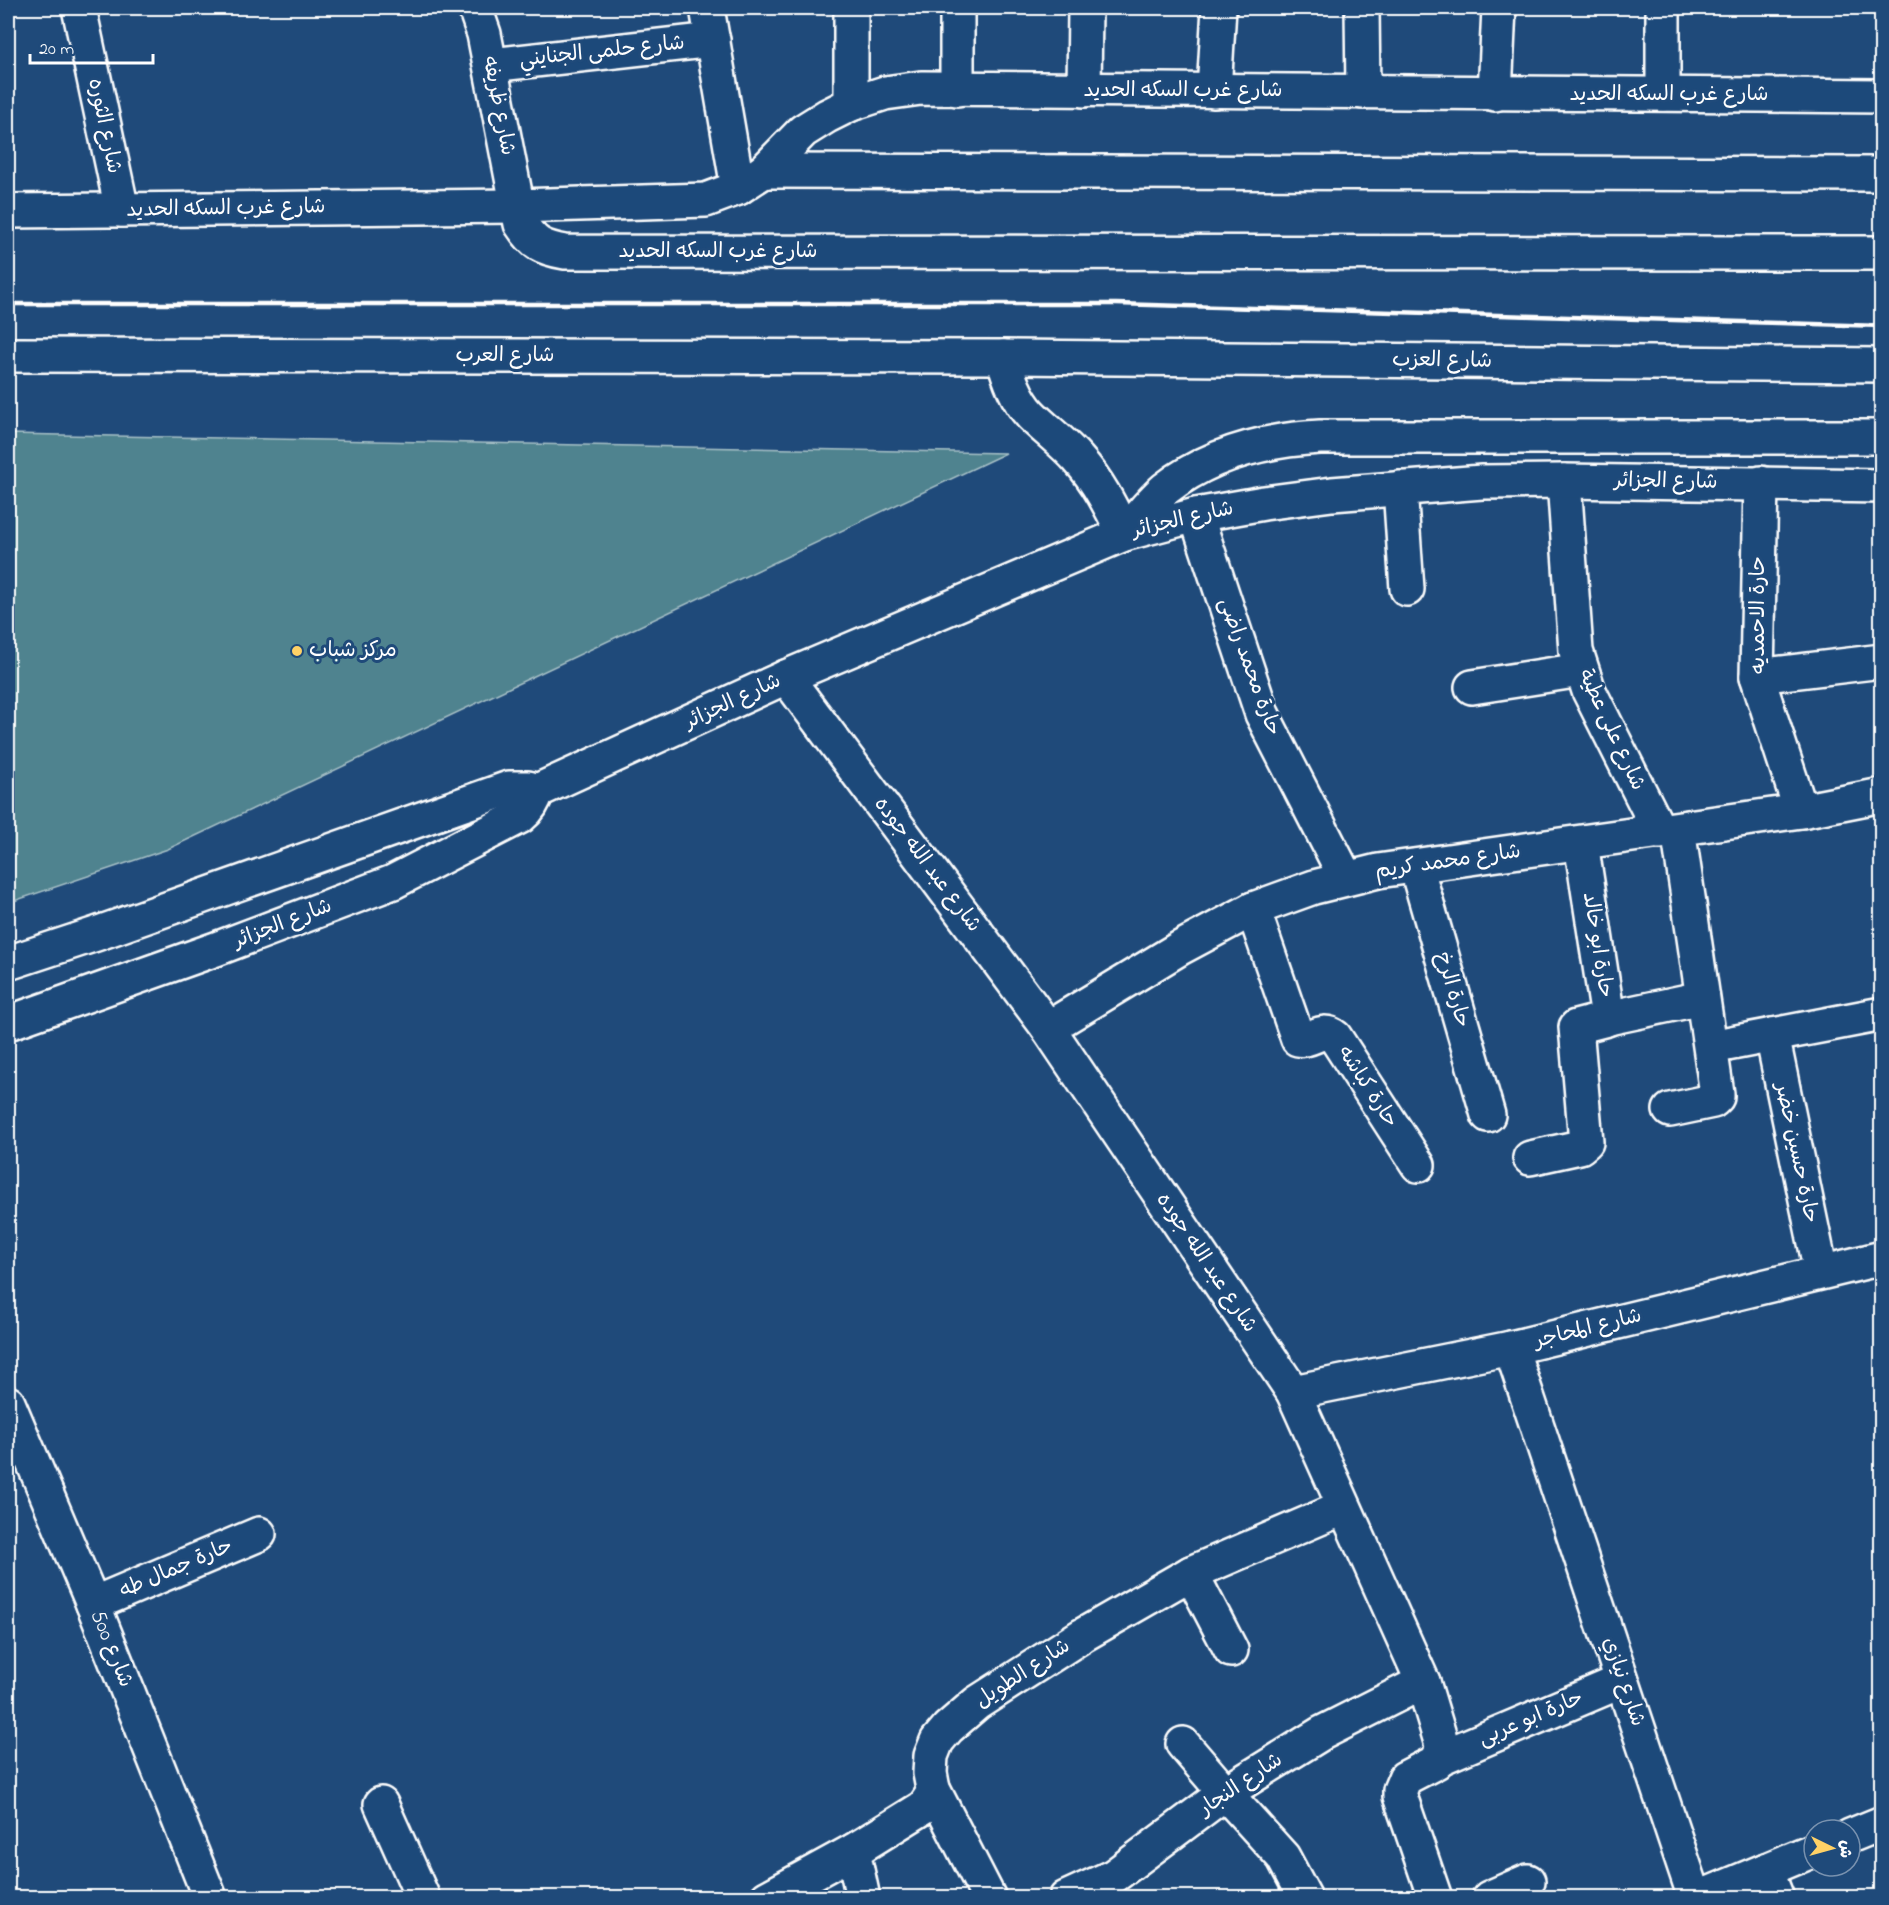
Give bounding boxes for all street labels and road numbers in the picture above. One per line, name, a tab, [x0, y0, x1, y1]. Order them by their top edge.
street label: شارع حلمى الجنايني	[518, 28, 686, 78]
street label: شارع ظريفه	[474, 54, 522, 158]
street label: شارع الثوره	[79, 76, 129, 176]
street label: شارع غرب السكه الحديد	[1083, 76, 1283, 106]
street label: شارع غرب السكه الحديد	[1569, 80, 1769, 110]
street label: شارع غرب السكه الحديد	[126, 192, 326, 226]
street label: شارع غرب السكه الحديد	[618, 237, 818, 267]
street label: شارع العرب	[455, 341, 555, 371]
street label: شارع العزب	[1392, 345, 1492, 377]
street label: شارع الجزائر	[1612, 466, 1718, 498]
street label: شارع الجزائر	[1127, 494, 1237, 547]
street label: حارة الاحمديه	[1744, 556, 1774, 674]
street label: حارة محمد راضى	[1210, 594, 1288, 740]
street label: شارع على عطية	[1570, 664, 1652, 796]
street label: شارع الجزائر	[678, 667, 786, 738]
street label: شارع عبد الله جوده	[866, 791, 988, 939]
street label: شارع محمد كريم	[1373, 837, 1523, 887]
street label: حارة ابو خالد	[1574, 890, 1620, 1000]
street label: شارع الجزائر	[228, 891, 337, 957]
street label: حارة الرخ	[1427, 949, 1477, 1031]
street label: حارة كباشه	[1329, 1040, 1405, 1134]
street label: حارة حسين خضر	[1766, 1078, 1826, 1226]
street label: شارع عبد الله جوده	[1148, 1187, 1264, 1339]
street label: شارع المحاجر	[1529, 1301, 1645, 1357]
street label: حارة جمال طه	[114, 1532, 238, 1606]
street label: شارع 500	[82, 1606, 140, 1692]
street label: شارع الطويل	[969, 1632, 1077, 1716]
street label: شارع نيازي	[1594, 1633, 1652, 1731]
street label: حارة ابو عربى	[1474, 1683, 1588, 1755]
street label: شارع النجار	[1191, 1746, 1289, 1825]

